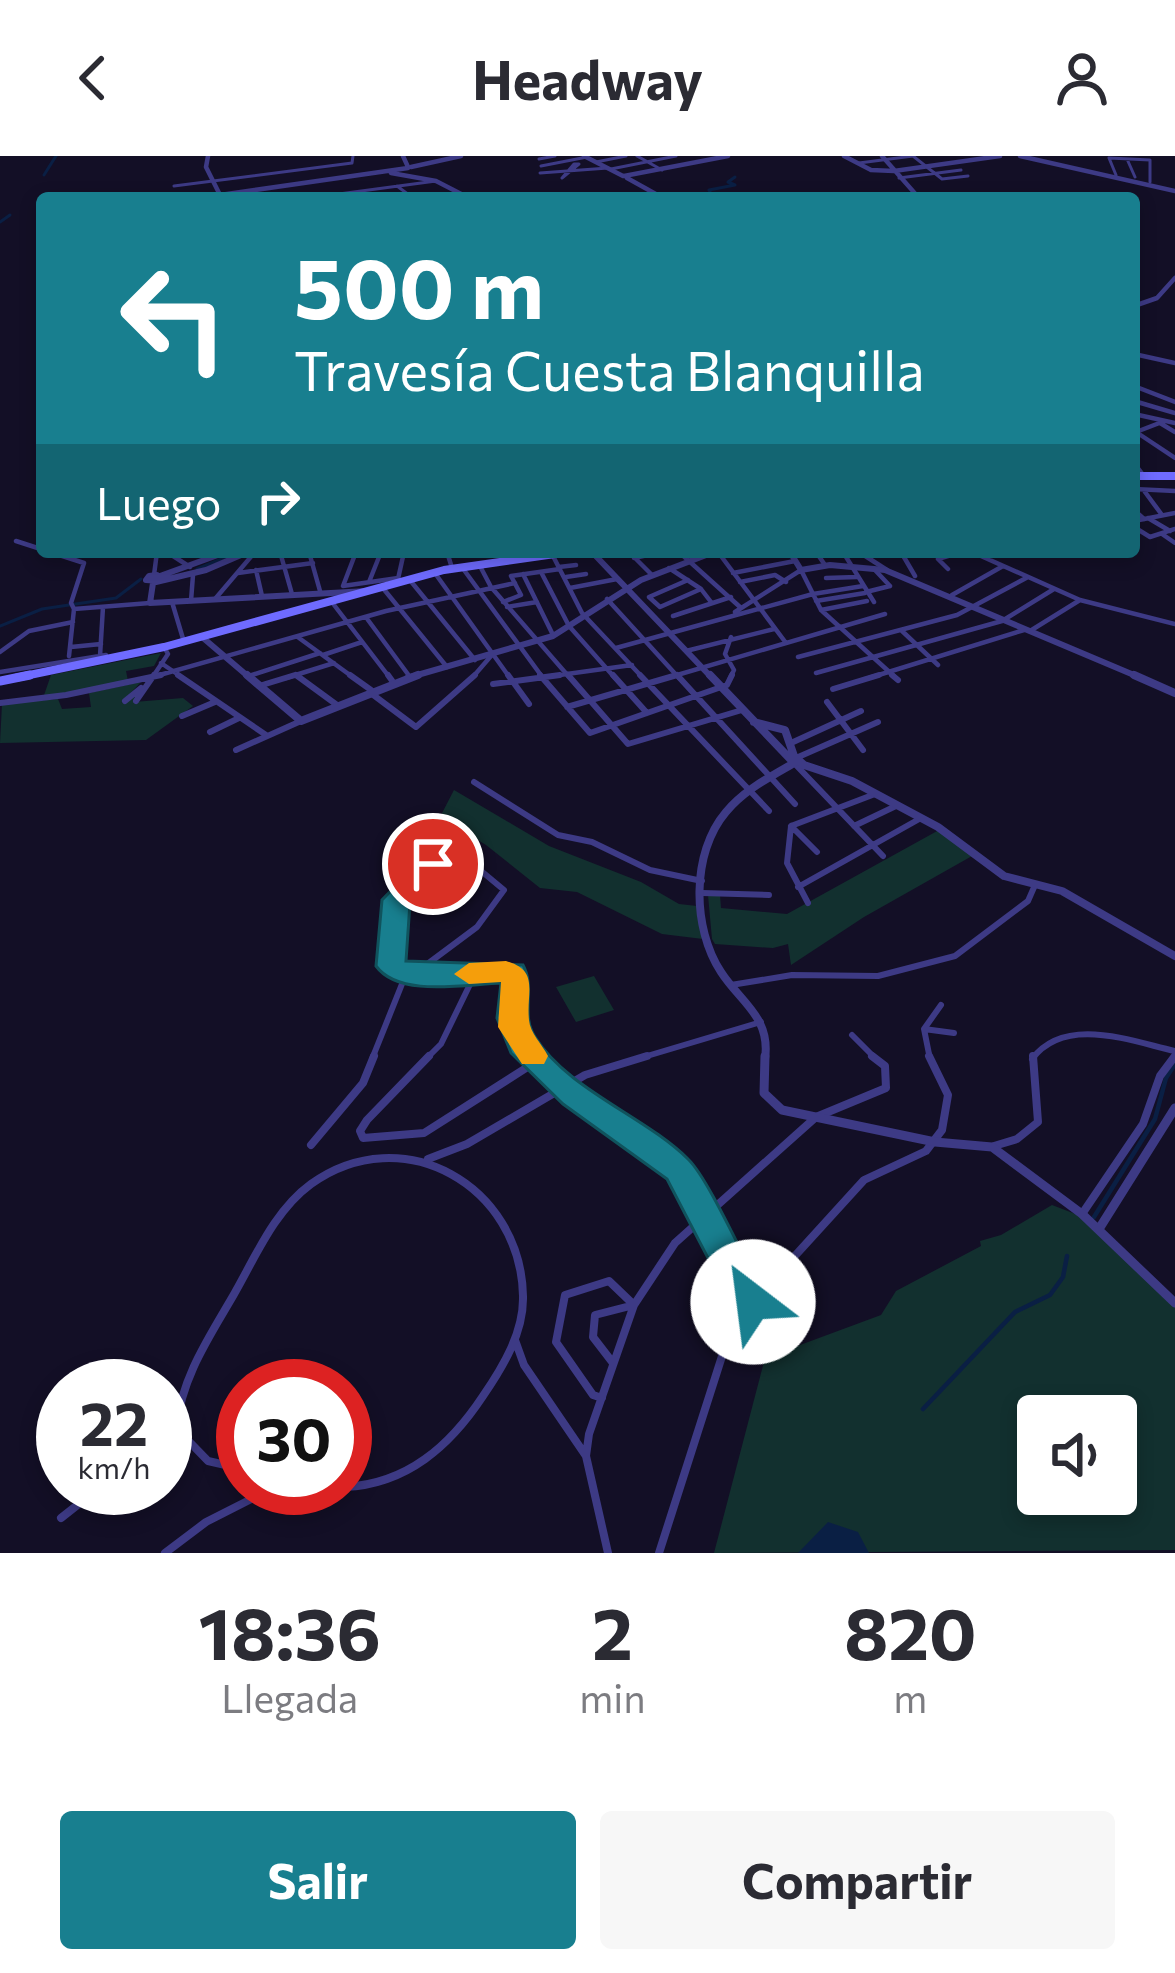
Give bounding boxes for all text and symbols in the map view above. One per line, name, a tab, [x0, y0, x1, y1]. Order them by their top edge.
icon: back	[60, 45, 126, 111]
text: Headway	[472, 45, 703, 111]
icon: person	[1049, 45, 1115, 111]
text: 500 m	[294, 234, 544, 336]
icon: left	[96, 240, 252, 396]
text: Travesía Cuesta Blanquilla	[294, 336, 925, 402]
icon: right	[245, 468, 311, 534]
text: Luego	[96, 474, 221, 529]
pin	[382, 813, 484, 915]
icon: arrive	[400, 831, 466, 897]
position arrow	[690, 1239, 816, 1365]
speed limit sign: 30	[216, 1359, 372, 1515]
text: 22	[80, 1385, 148, 1458]
map controls	[1017, 1395, 1137, 1515]
button: sound	[1017, 1395, 1137, 1515]
text: km/h	[78, 1448, 150, 1485]
text: 18:36	[198, 1587, 381, 1675]
text: 2	[592, 1587, 633, 1675]
text: 820	[844, 1587, 977, 1675]
text: Llegada	[221, 1673, 358, 1721]
text: min	[579, 1673, 646, 1721]
text: m	[893, 1673, 927, 1721]
button: Salir	[60, 1811, 576, 1949]
button: Compartir	[600, 1811, 1115, 1949]

